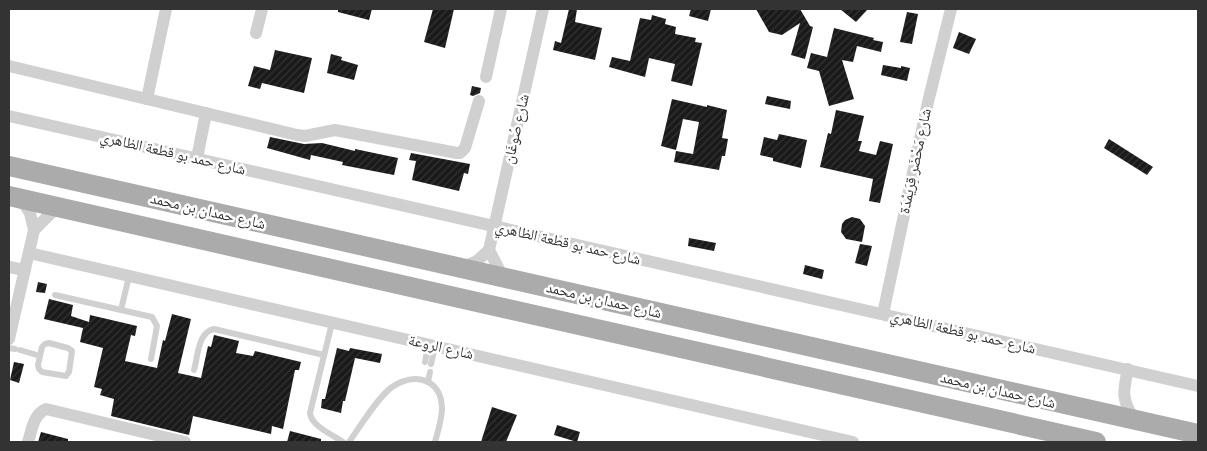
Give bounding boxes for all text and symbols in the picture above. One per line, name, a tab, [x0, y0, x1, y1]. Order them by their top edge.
street label: شارع صُوغَان	[499, 92, 534, 166]
street label: شارع مَحْضَر قِرَيمْدَة	[895, 107, 936, 216]
street label: شارع حمد بو قطعة الظاهري	[98, 127, 248, 181]
street label: شارع حمدان بن محمد	[148, 189, 267, 234]
street label: شارع حمد بو قطعة الظاهري	[493, 217, 643, 271]
street label: شارع حمدان بن محمد	[544, 278, 663, 323]
street label: شارع حمد بو قطعة الظاهري	[888, 306, 1038, 360]
street label: شارع الروعة	[406, 331, 475, 364]
street label: شارع حمدان بن محمد	[938, 368, 1057, 413]

